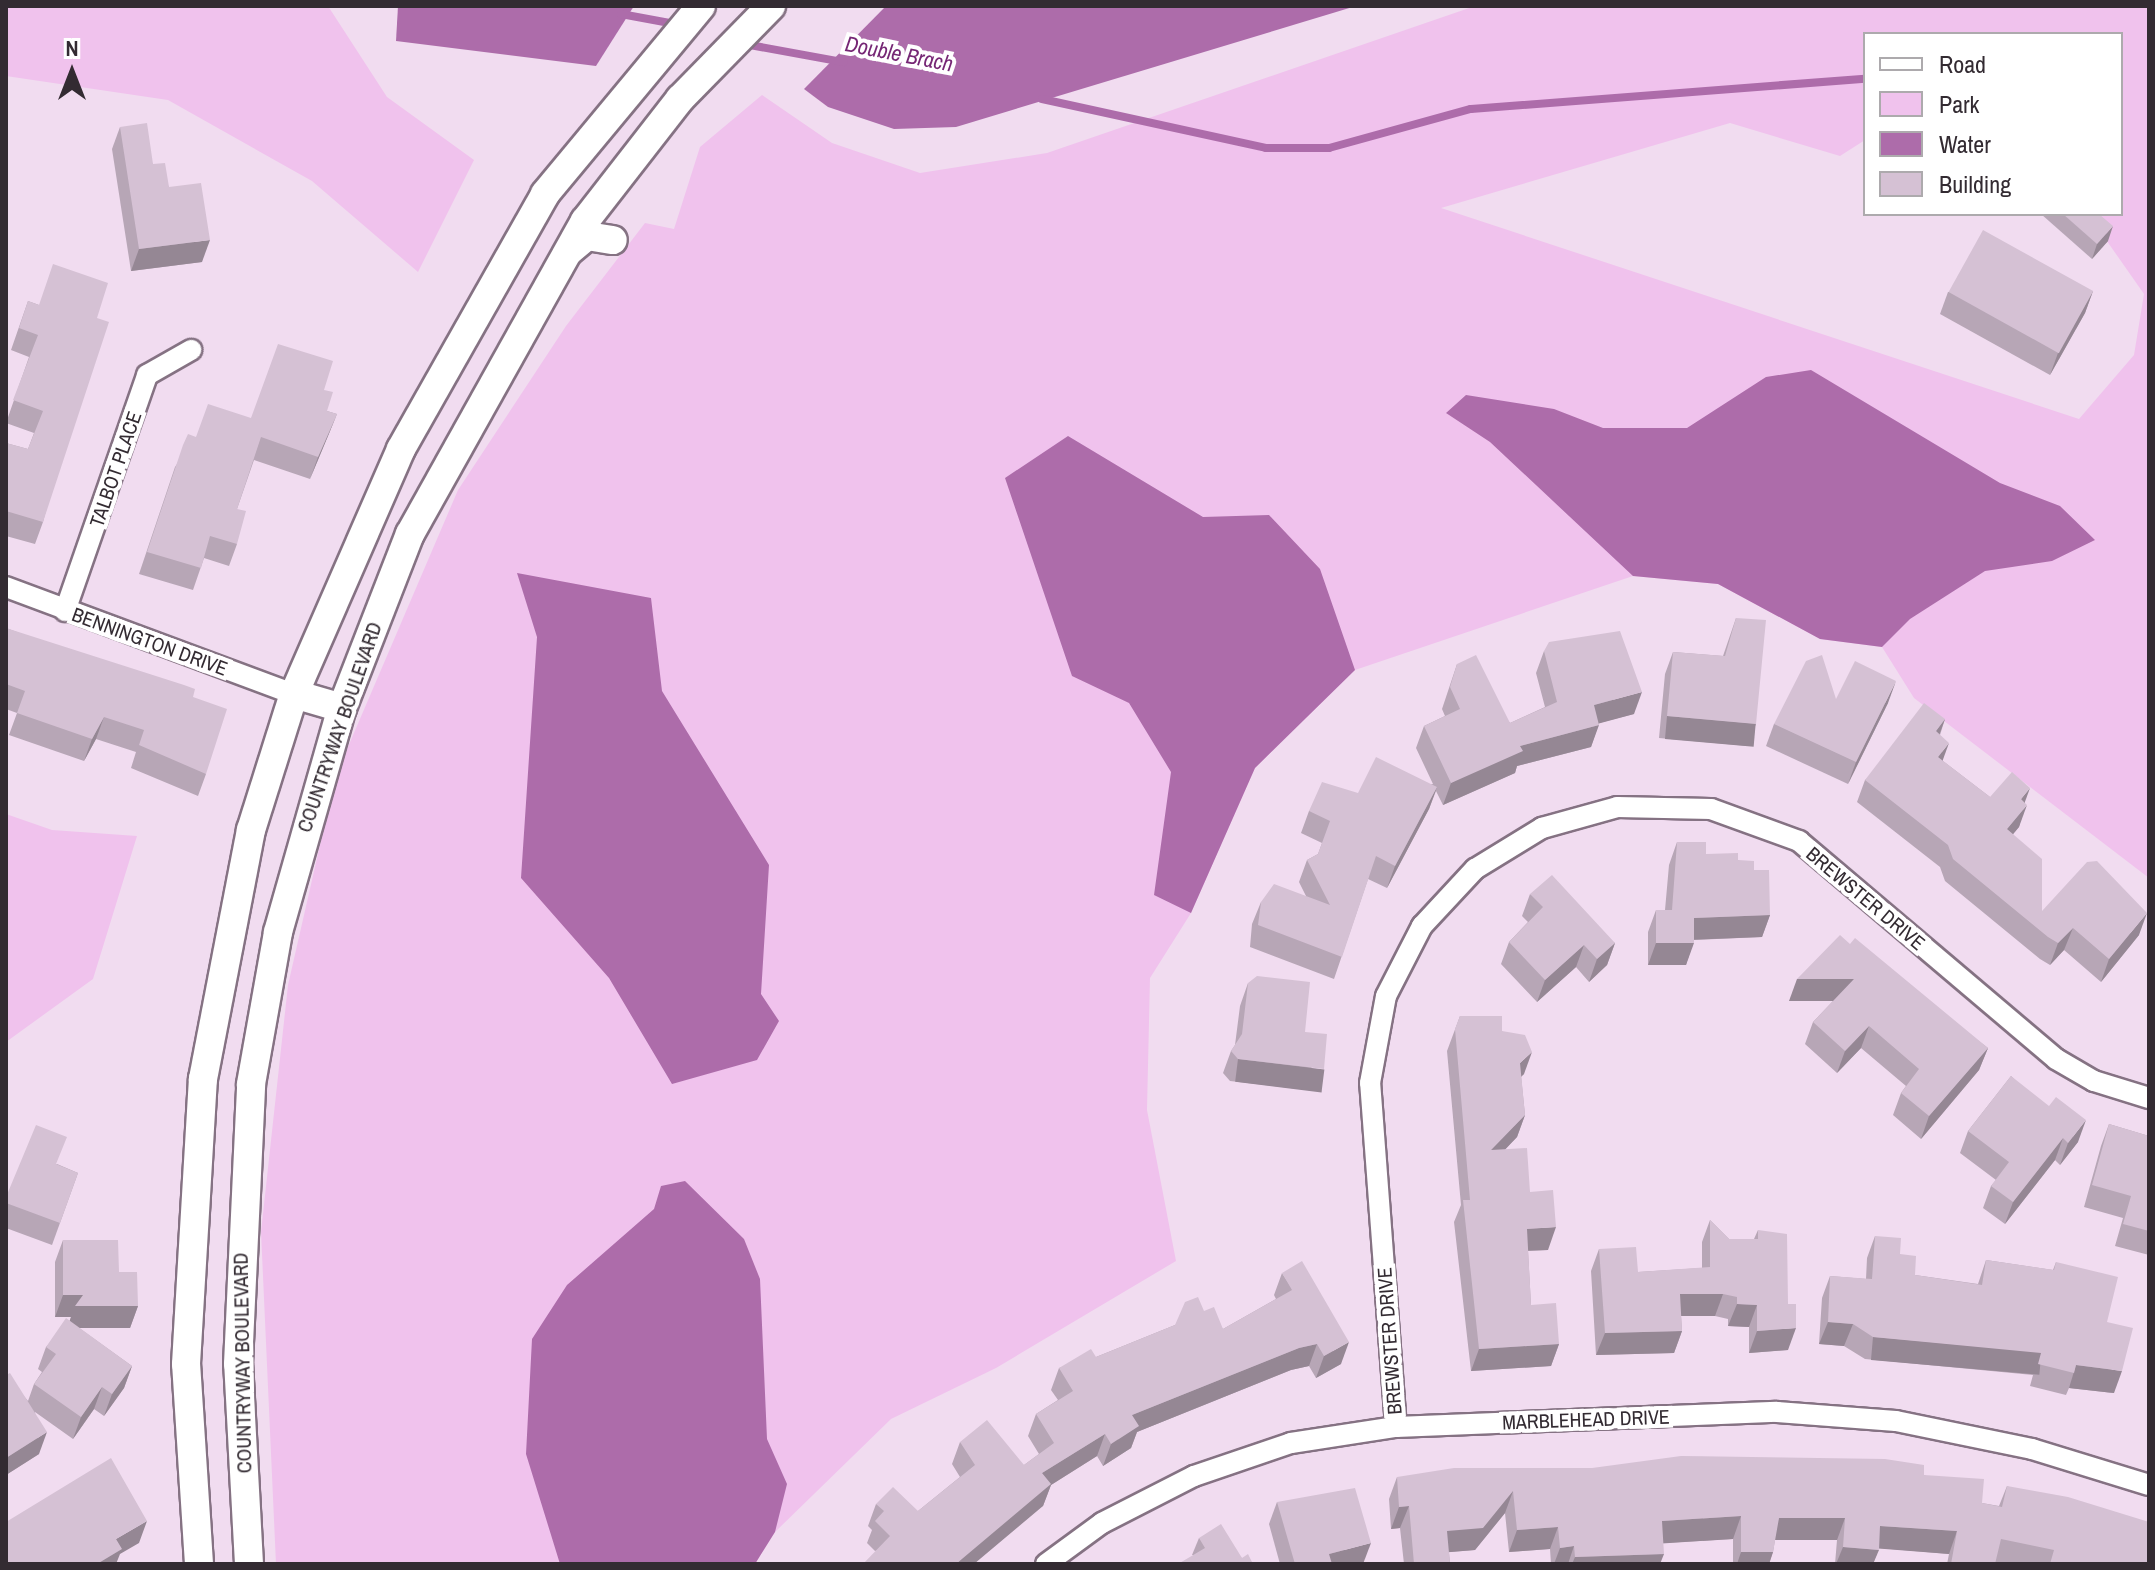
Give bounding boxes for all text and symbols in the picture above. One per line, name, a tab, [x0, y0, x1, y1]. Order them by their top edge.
water label: Double Brach	[843, 31, 955, 77]
north arrow	[32, 32, 112, 112]
legend	[1863, 32, 2123, 216]
text: N	[65, 33, 79, 63]
text: Road	[1939, 48, 1986, 80]
text: Park	[1939, 88, 1979, 120]
text: Water	[1939, 128, 1991, 160]
text: Building	[1939, 168, 2011, 200]
street label: TALBOT PLACE	[84, 408, 146, 530]
street label: BENNINGTON DRIVE	[69, 602, 231, 680]
street label: COUNTRYWAY BOULEVARD	[292, 619, 386, 835]
street label: BREWSTER DRIVE	[1802, 841, 1930, 955]
street label: COUNTRYWAY BOULEVARD	[228, 1252, 256, 1474]
street label: BREWSTER DRIVE	[1372, 1267, 1406, 1415]
street label: MARBLEHEAD DRIVE	[1502, 1404, 1670, 1434]

